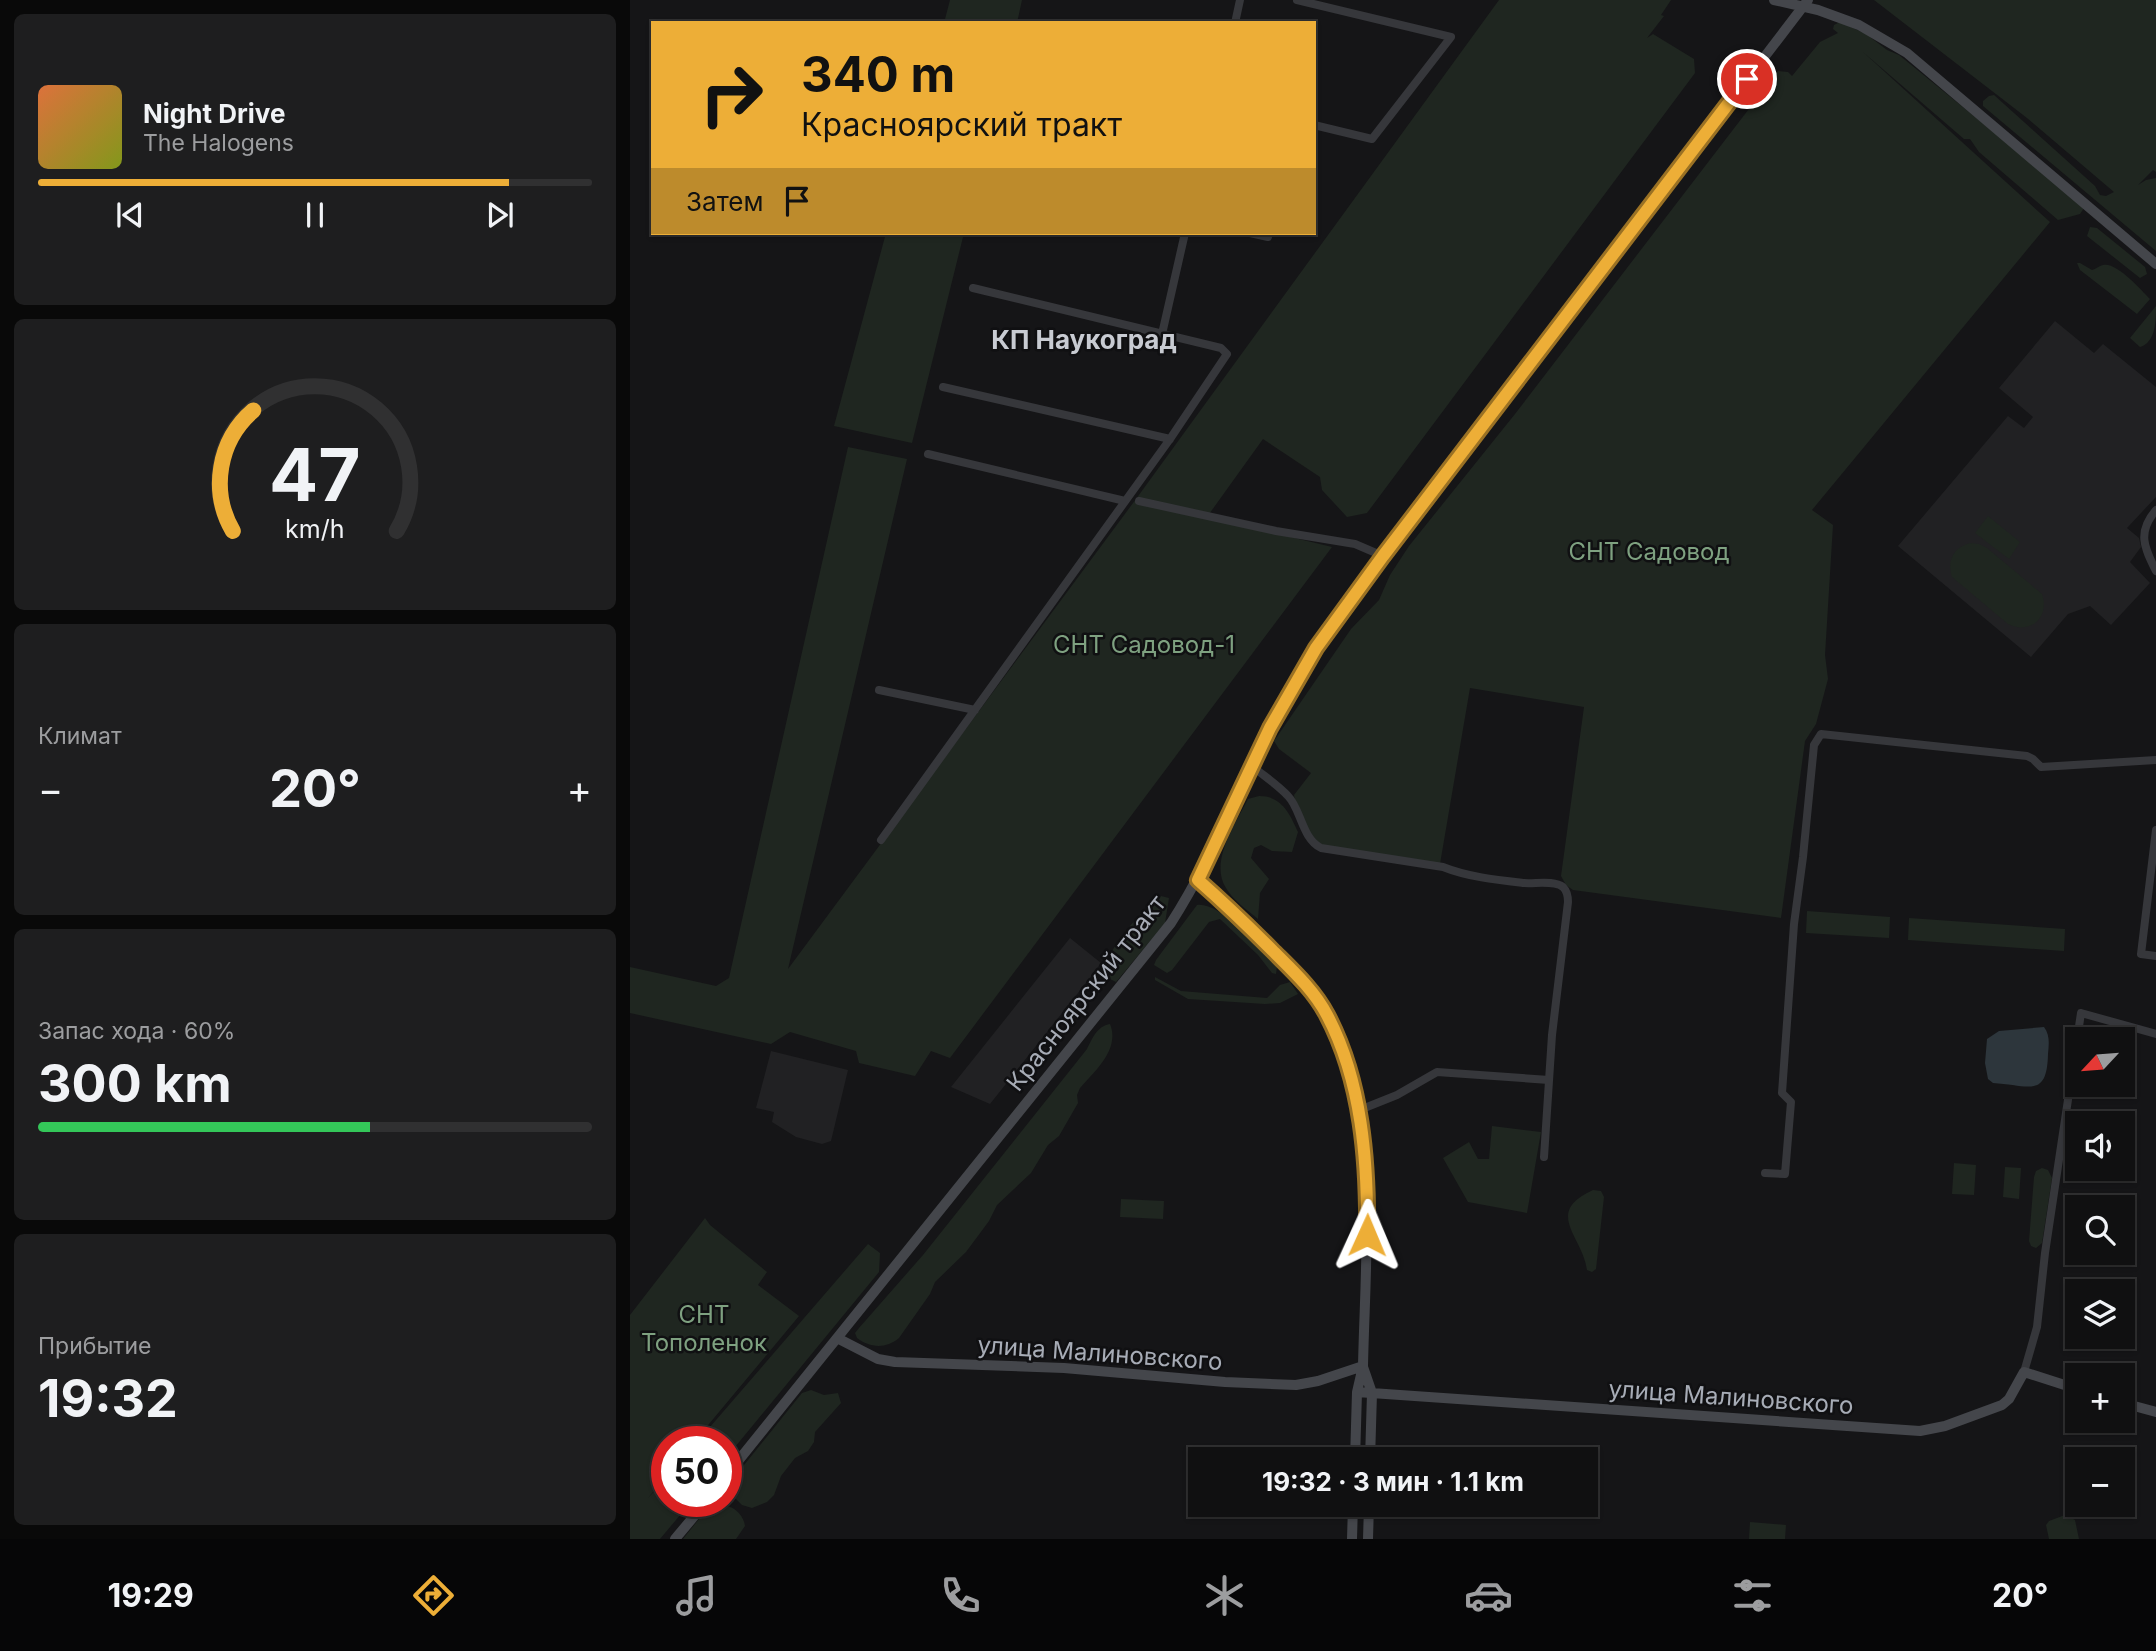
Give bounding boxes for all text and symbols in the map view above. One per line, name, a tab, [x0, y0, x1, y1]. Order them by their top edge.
text: 340 m	[801, 45, 955, 104]
icon: right	[686, 49, 777, 140]
pin	[1717, 49, 1777, 109]
icon: arrive	[1728, 60, 1766, 98]
text: Night Drive	[143, 98, 285, 129]
text: Красноярский тракт	[801, 105, 1122, 144]
text: The Halogens	[143, 129, 294, 157]
icon: arrive	[778, 182, 816, 220]
text: Затем	[686, 186, 764, 217]
icon: previous	[111, 196, 149, 234]
icon: pause	[296, 196, 334, 234]
icon: next	[481, 196, 519, 234]
district label: КП Наукоград	[991, 324, 1177, 355]
text: 47	[269, 430, 361, 519]
text: km/h	[285, 513, 345, 543]
park label: СНТ Садовод	[1568, 537, 1730, 566]
park label: СНТ Садовод-1	[1053, 630, 1235, 659]
text: Климат	[38, 722, 122, 750]
text: 20°	[269, 757, 361, 820]
text: −	[38, 766, 63, 812]
text: +	[567, 766, 592, 812]
street label: Красноярский тракт	[1000, 889, 1172, 1097]
text: Запас хода · 60%	[38, 1017, 235, 1045]
north arrow	[2065, 1027, 2135, 1097]
map controls	[2065, 1027, 2135, 1517]
text: 300 km	[38, 1052, 232, 1115]
button: sound	[2065, 1111, 2135, 1181]
button: search	[2065, 1195, 2135, 1265]
position arrow	[1330, 1198, 1404, 1272]
button: layers	[2065, 1279, 2135, 1349]
park label: СНТ Тополенок	[641, 1300, 767, 1357]
street label: улица Малиновского	[977, 1330, 1223, 1376]
text: Прибытие	[38, 1332, 151, 1360]
button: +	[2065, 1363, 2135, 1433]
text: 19:32	[38, 1367, 178, 1430]
street label: улица Малиновского	[1608, 1374, 1854, 1420]
speed limit sign: 50	[651, 1426, 742, 1517]
button: −	[2065, 1447, 2135, 1517]
text: 19:32 · 3 мин · 1.1 km	[1262, 1466, 1524, 1497]
icon: directions	[409, 1571, 458, 1620]
icon: music	[672, 1571, 721, 1620]
icon: phone	[936, 1571, 985, 1620]
icon: climate	[1200, 1571, 1249, 1620]
icon: car	[1464, 1571, 1513, 1620]
icon: filters	[1728, 1571, 1777, 1620]
text: 19:29	[107, 1576, 194, 1615]
text: 20°	[1992, 1576, 2048, 1615]

